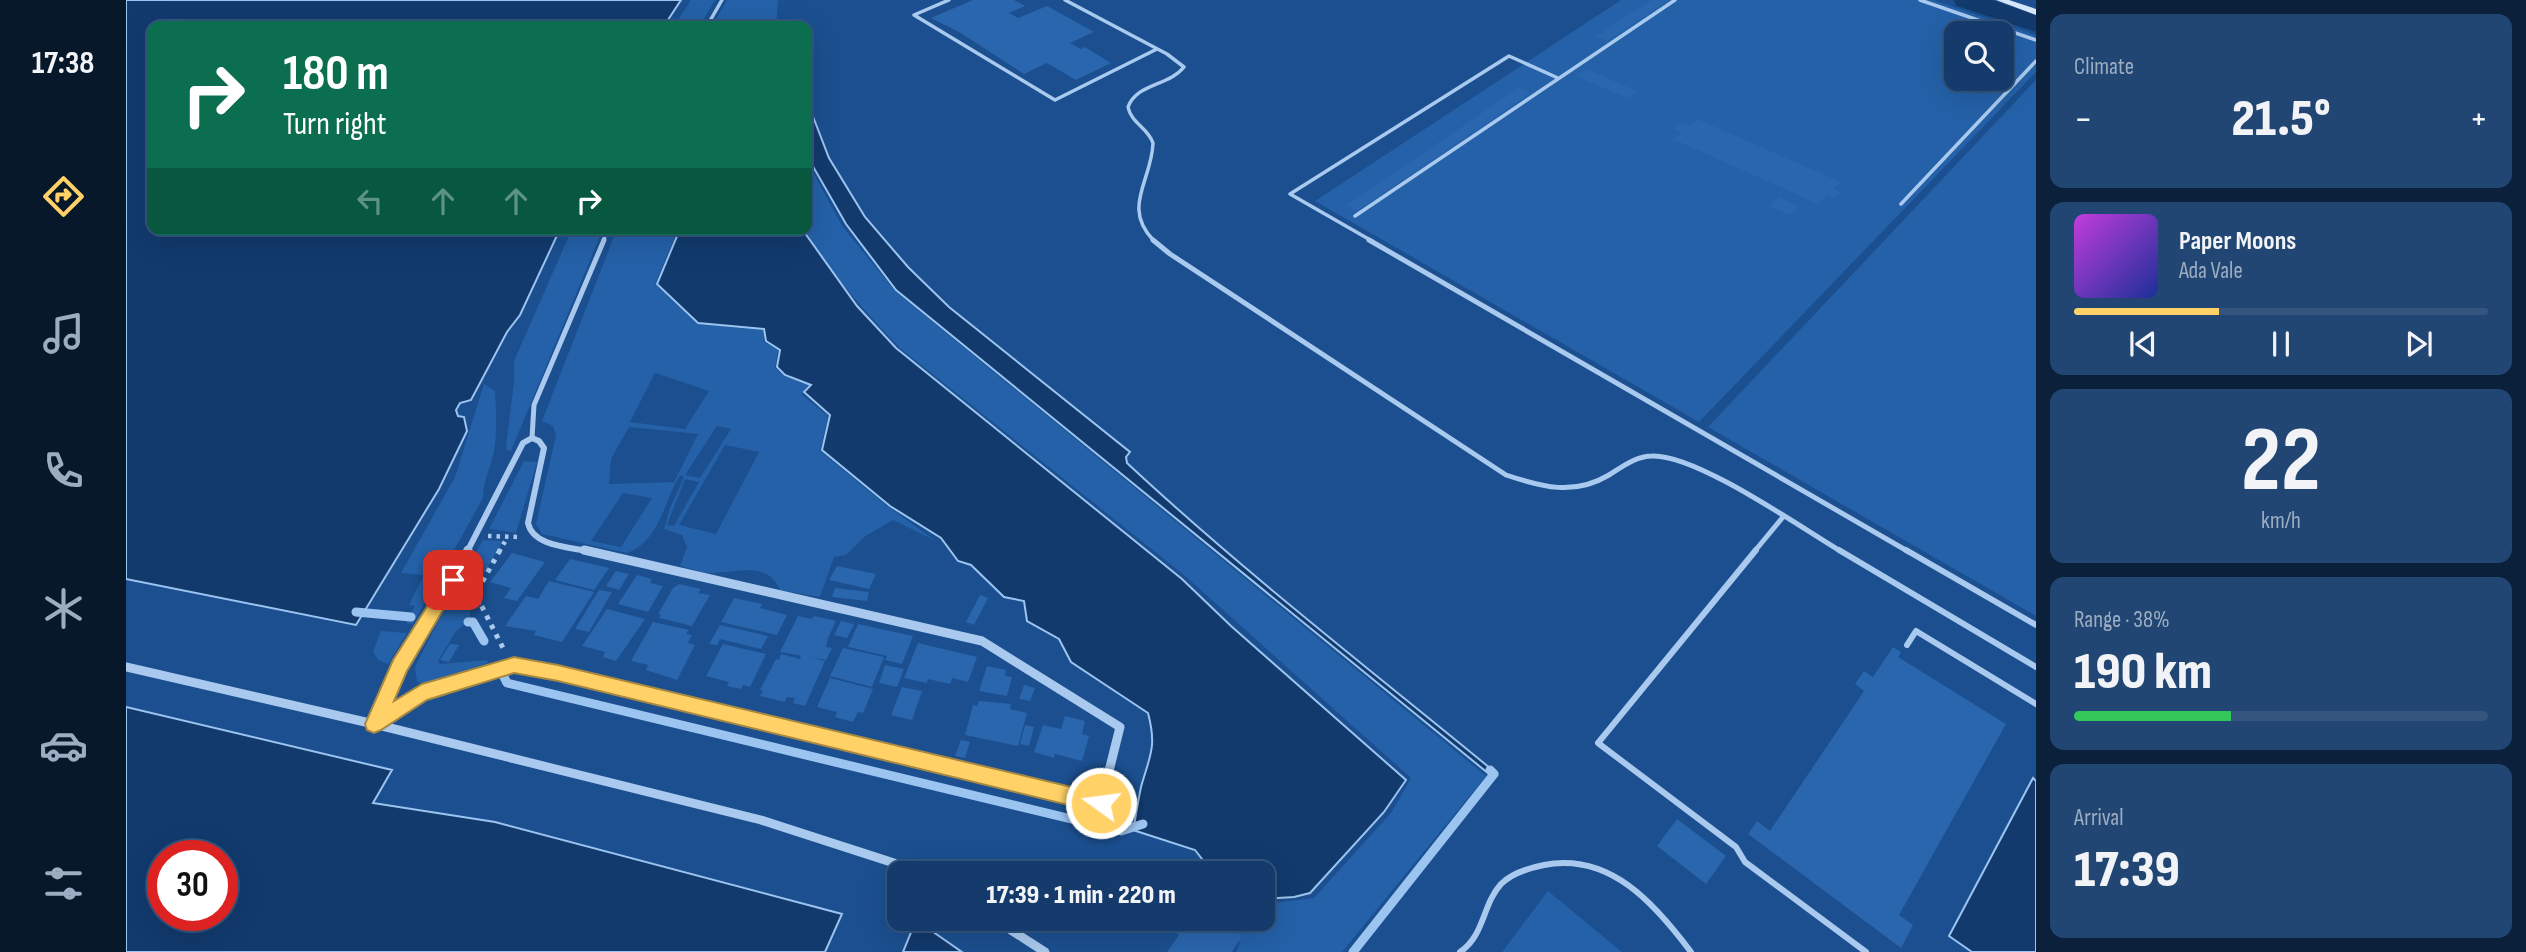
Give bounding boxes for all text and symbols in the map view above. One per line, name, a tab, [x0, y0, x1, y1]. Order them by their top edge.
map controls	[1944, 21, 2014, 91]
button: search	[1944, 21, 2014, 91]
text: 17:38	[32, 44, 94, 83]
text: 180 m	[283, 45, 389, 104]
icon: right	[168, 49, 259, 140]
text: Climate	[2074, 53, 2134, 81]
text: 21.5°	[2231, 88, 2331, 151]
text: −	[2074, 97, 2093, 142]
text: +	[2469, 97, 2488, 142]
text: Turn right	[283, 105, 387, 144]
icon: directions	[39, 172, 88, 221]
icon: left	[351, 182, 389, 220]
icon: ahead	[424, 182, 462, 220]
icon: ahead	[497, 182, 535, 220]
icon: right	[570, 182, 608, 220]
text: Paper Moons	[2179, 226, 2296, 257]
text: Ada Vale	[2179, 257, 2243, 285]
icon: music	[39, 309, 88, 358]
icon: previous	[2124, 325, 2162, 363]
icon: pause	[2262, 325, 2300, 363]
icon: next	[2400, 325, 2438, 363]
text: 22	[2241, 407, 2321, 516]
icon: phone	[39, 446, 88, 495]
text: km/h	[2261, 507, 2301, 535]
pin	[423, 550, 483, 610]
icon: arrive	[434, 561, 472, 599]
icon: climate	[39, 584, 88, 633]
text: Range · 38%	[2074, 606, 2170, 634]
text: 190 km	[2074, 641, 2212, 704]
icon: car	[39, 721, 88, 770]
position arrow	[1064, 766, 1138, 840]
text: Arrival	[2074, 804, 2123, 832]
text: 17:39	[2074, 839, 2180, 902]
speed limit sign: 30	[147, 840, 238, 931]
icon: filters	[39, 859, 88, 908]
text: 17:39 · 1 min · 220 m	[986, 880, 1176, 911]

